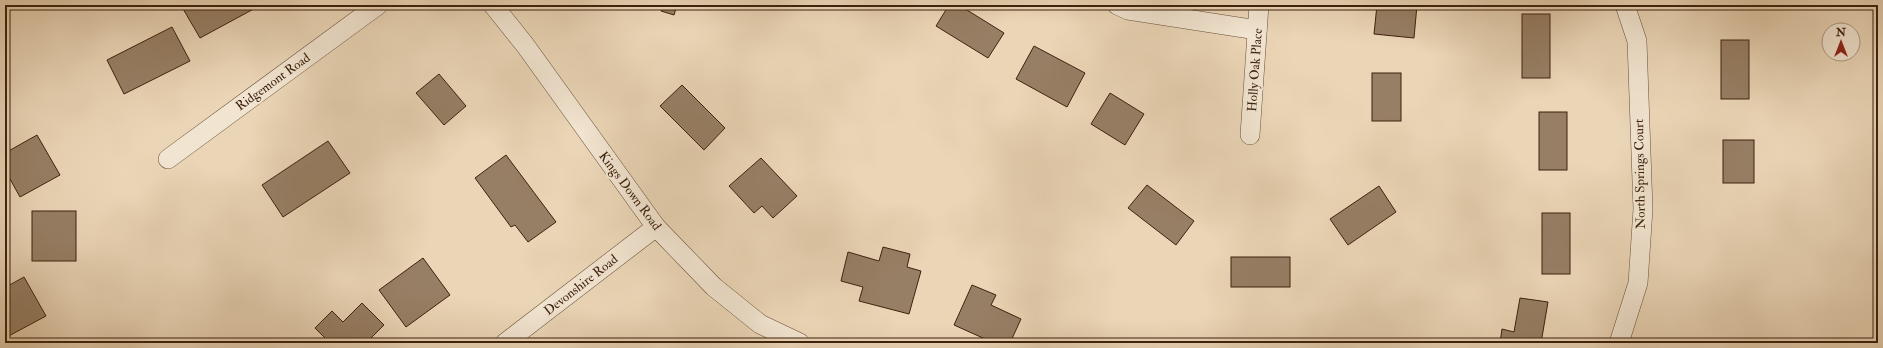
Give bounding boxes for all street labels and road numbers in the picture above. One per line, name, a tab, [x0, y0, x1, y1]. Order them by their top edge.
street label: Holly Oak Place	[1244, 27, 1267, 112]
street label: Ridgemont Road	[233, 49, 314, 114]
street label: North Springs Court	[1631, 119, 1650, 229]
street label: Kings Down Road	[595, 149, 665, 234]
street label: Devonshire Road	[541, 251, 622, 319]

